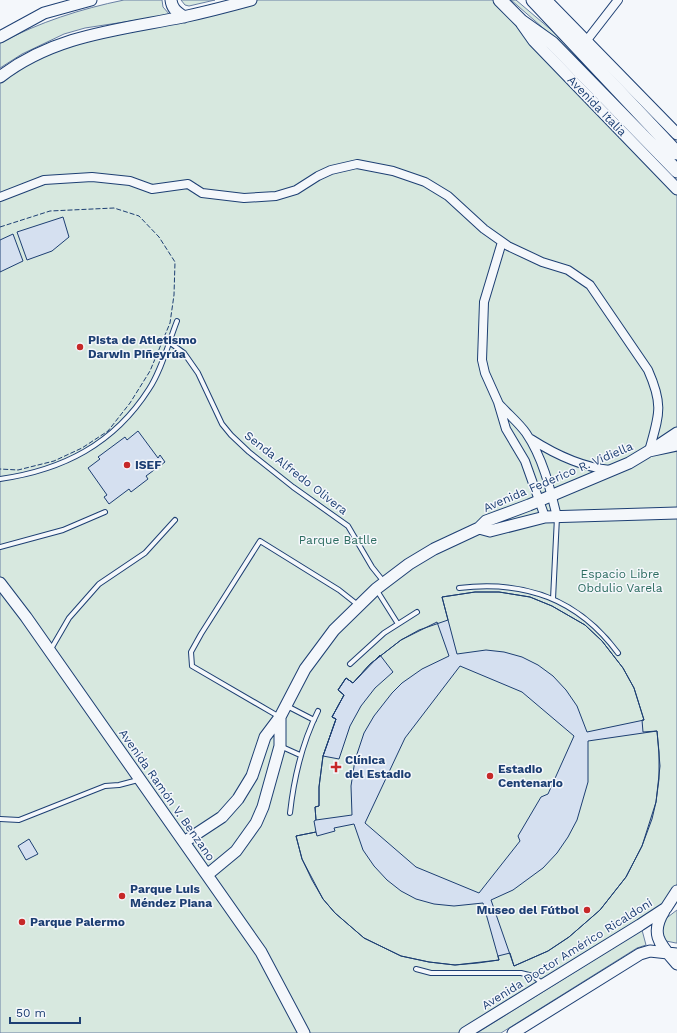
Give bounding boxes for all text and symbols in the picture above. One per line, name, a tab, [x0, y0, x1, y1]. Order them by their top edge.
street label: Avenida Italia	[565, 73, 629, 139]
place label: Pista de Atletismo Darwin Piñeyrúa	[88, 333, 197, 361]
marker: Pista de Atletismo Darwin Piñeyrúa	[75, 342, 85, 352]
street label: Senda Alfredo Olivera	[242, 428, 350, 518]
street label: Avenida Federico R. Vidiella	[481, 439, 635, 515]
place label: ISEF	[135, 458, 162, 472]
marker: ISEF	[122, 460, 132, 470]
park label: Parque Batlle	[299, 533, 377, 547]
park label: Espacio Libre Obdulio Varela	[577, 567, 663, 595]
street label: Avenida Ramón V. Benzano	[116, 726, 218, 864]
place label: Clínica del Estadio	[345, 753, 411, 781]
marker: Clínica del Estadio	[330, 761, 342, 773]
place label: Estadio Centenario	[498, 762, 563, 790]
marker: Estadio Centenario	[485, 771, 495, 781]
place label: Parque Luis Méndez Piana	[130, 882, 212, 910]
marker: Parque Luis Méndez Piana	[117, 891, 127, 901]
street label: Avenida Doctor Américo Ricaldoni	[479, 895, 655, 1013]
place label: Museo del Fútbol	[477, 903, 579, 917]
marker: Museo del Fútbol	[582, 905, 592, 915]
place label: Parque Palermo	[30, 915, 125, 929]
marker: Parque Palermo	[17, 917, 27, 927]
scale bar	[10, 999, 80, 1025]
text: 50 m	[16, 1006, 46, 1020]

